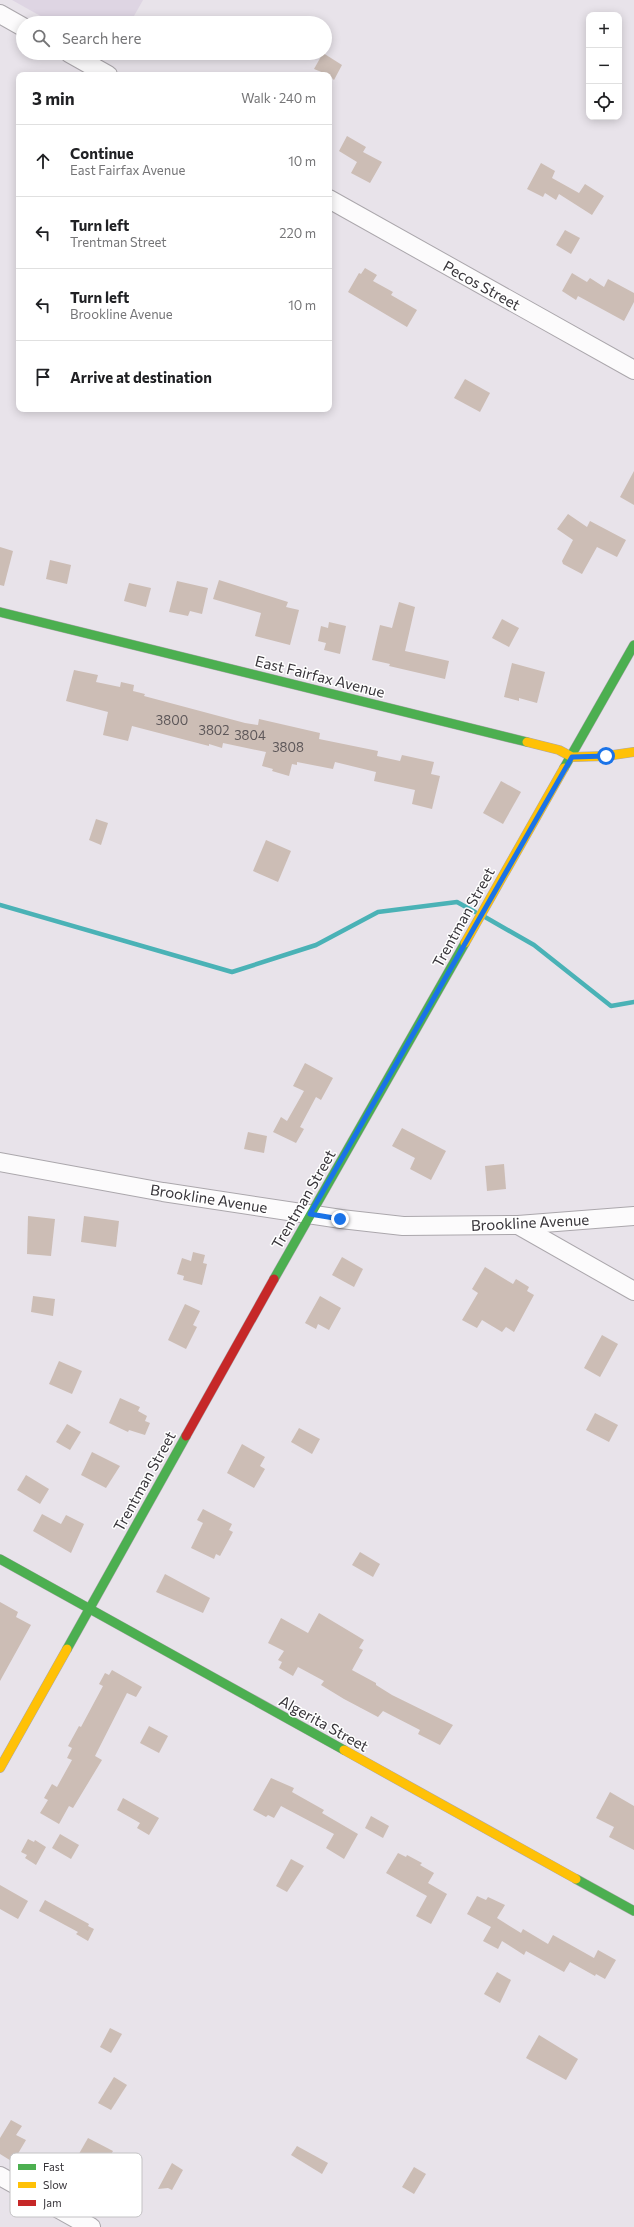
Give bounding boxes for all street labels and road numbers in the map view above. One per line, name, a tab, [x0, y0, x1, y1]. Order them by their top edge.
street label: Pecos Street	[440, 256, 524, 314]
street label: East Fairfax Avenue	[253, 651, 387, 701]
street label: Trentman Street	[428, 864, 498, 970]
street label: Trentman Street	[267, 1146, 339, 1252]
street label: Brookline Avenue	[149, 1180, 269, 1216]
street label: Brookline Avenue	[470, 1210, 590, 1234]
street label: Trentman Street	[109, 1428, 179, 1534]
street label: Algerita Street	[276, 1691, 372, 1755]

